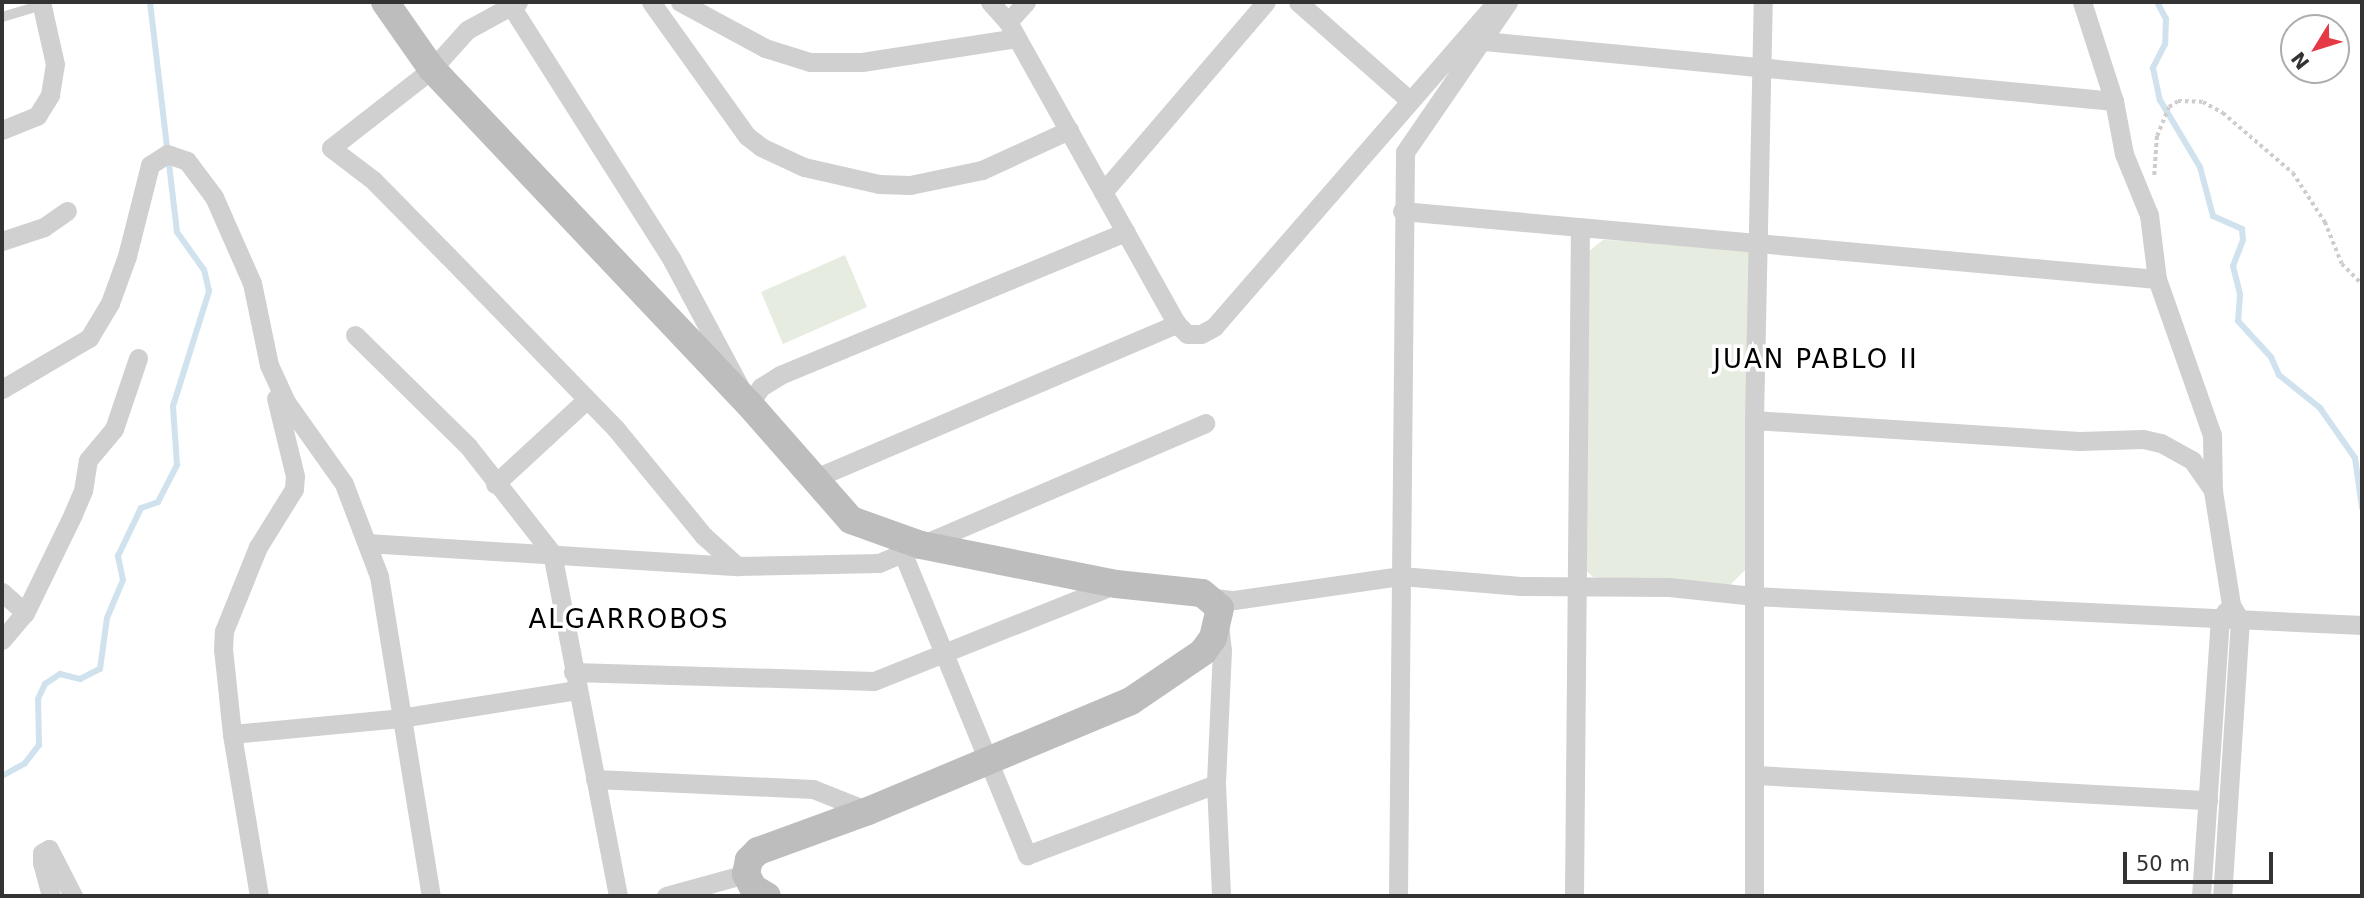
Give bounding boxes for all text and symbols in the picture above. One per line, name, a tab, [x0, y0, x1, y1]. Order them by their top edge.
north arrow	[2280, 14, 2350, 84]
text: N	[2286, 48, 2314, 74]
district label: JUAN PABLO II	[1715, 344, 1917, 376]
district label: ALGARROBOS	[530, 604, 728, 636]
scale bar	[2126, 838, 2276, 882]
text: 50 m	[2136, 852, 2190, 876]

